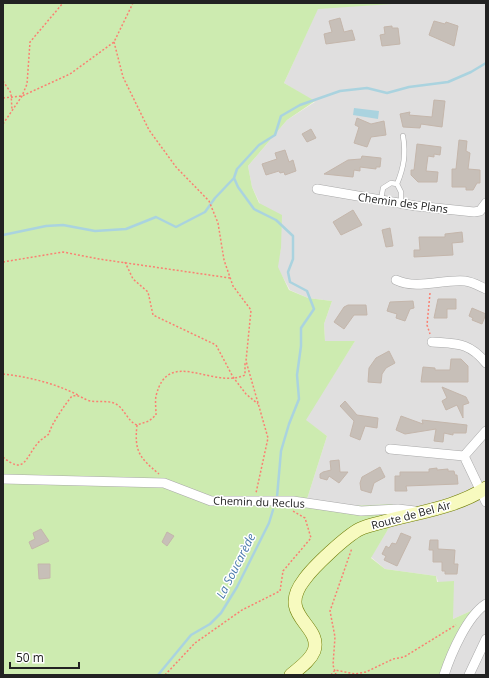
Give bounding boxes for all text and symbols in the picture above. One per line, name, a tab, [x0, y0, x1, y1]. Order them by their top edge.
street label: Chemin des Plans	[357, 189, 449, 216]
street label: Chemin du Reclus	[213, 492, 305, 511]
street label: Route de Bel Air	[369, 497, 453, 532]
water label: La Soucarède	[212, 530, 259, 601]
scale bar	[10, 644, 79, 670]
text: 50 m	[16, 649, 44, 666]

